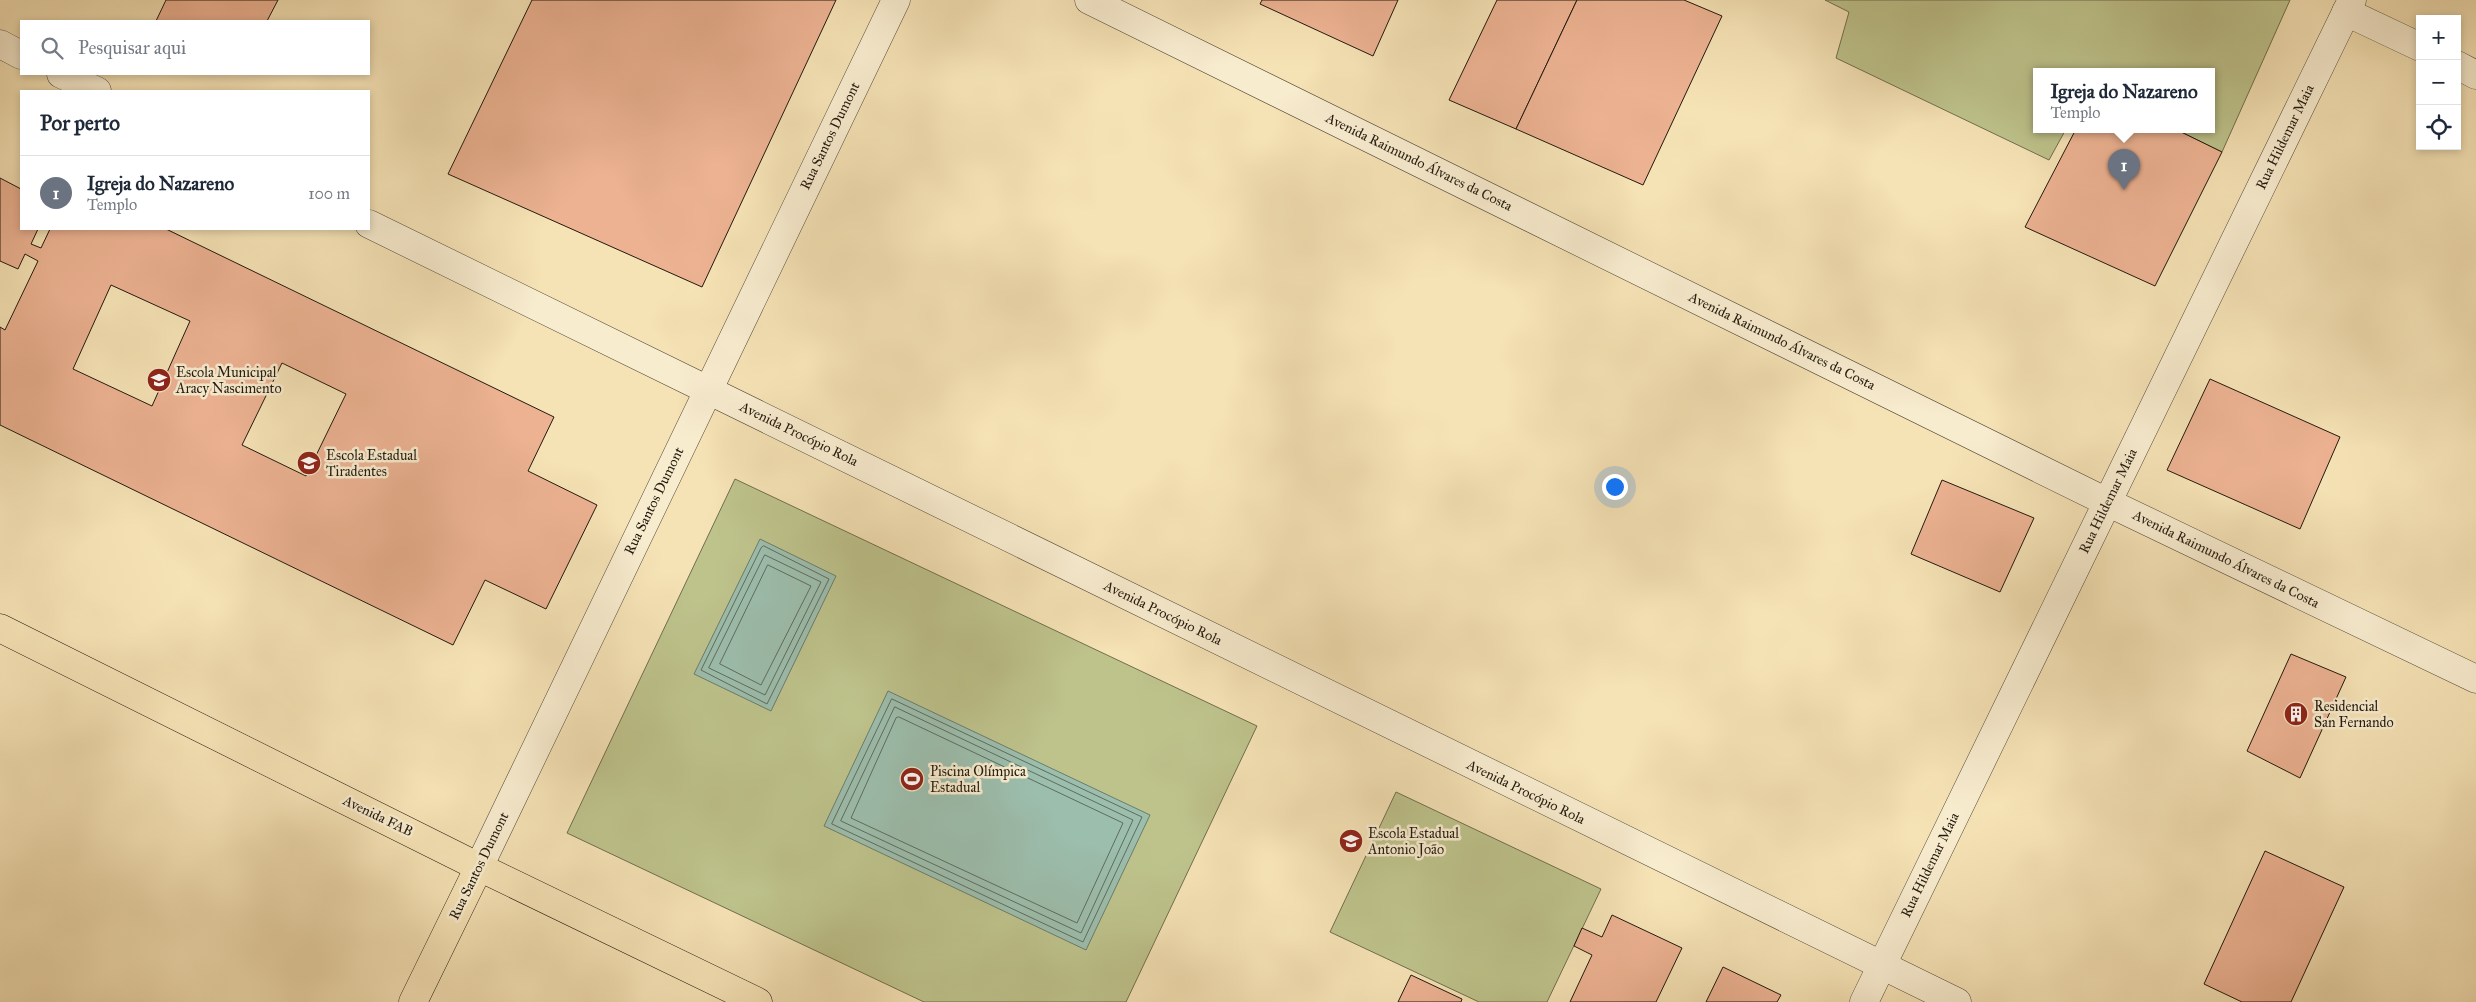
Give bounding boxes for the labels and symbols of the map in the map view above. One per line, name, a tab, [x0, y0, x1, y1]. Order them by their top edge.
street label: Rua Santos Dumont	[797, 79, 863, 193]
street label: Rua Hildemar Maia	[2252, 82, 2318, 192]
street label: Avenida Raimundo Álvares da Costa	[1322, 107, 1516, 215]
pin: 1	[2108, 149, 2140, 190]
street label: Avenida Raimundo Álvares da Costa	[1685, 286, 1879, 394]
place label: Escola Municipal Aracy Nascimento	[175, 364, 282, 397]
school or university icon: Escola Municipal Aracy Nascimento	[146, 367, 172, 393]
street label: Avenida Procópio Rola	[736, 398, 861, 470]
street label: Rua Santos Dumont	[621, 444, 687, 558]
street label: Rua Hildemar Maia	[2075, 446, 2141, 556]
place label: Escola Estadual Tiradentes	[326, 447, 417, 480]
school or university icon: Escola Estadual Tiradentes	[296, 450, 322, 476]
your location	[1602, 474, 1628, 500]
street label: Avenida Raimundo Álvares da Costa	[2129, 504, 2323, 612]
street label: Avenida Procópio Rola	[1100, 577, 1225, 649]
place label: Residencial San Fernando	[2314, 698, 2394, 731]
building icon: Residencial San Fernando	[2283, 701, 2309, 727]
street label: Avenida Procópio Rola	[1463, 756, 1588, 828]
place label: Piscina Olímpica Estadual	[930, 763, 1026, 796]
sports icon: Piscina Olímpica Estadual	[899, 766, 925, 792]
street label: Avenida FAB	[339, 791, 416, 840]
street label: Rua Santos Dumont	[446, 809, 512, 923]
street label: Rua Hildemar Maia	[1897, 810, 1963, 920]
place label: Escola Estadual Antonio João	[1367, 825, 1459, 859]
school or university icon: Escola Estadual Antonio João	[1338, 828, 1364, 854]

